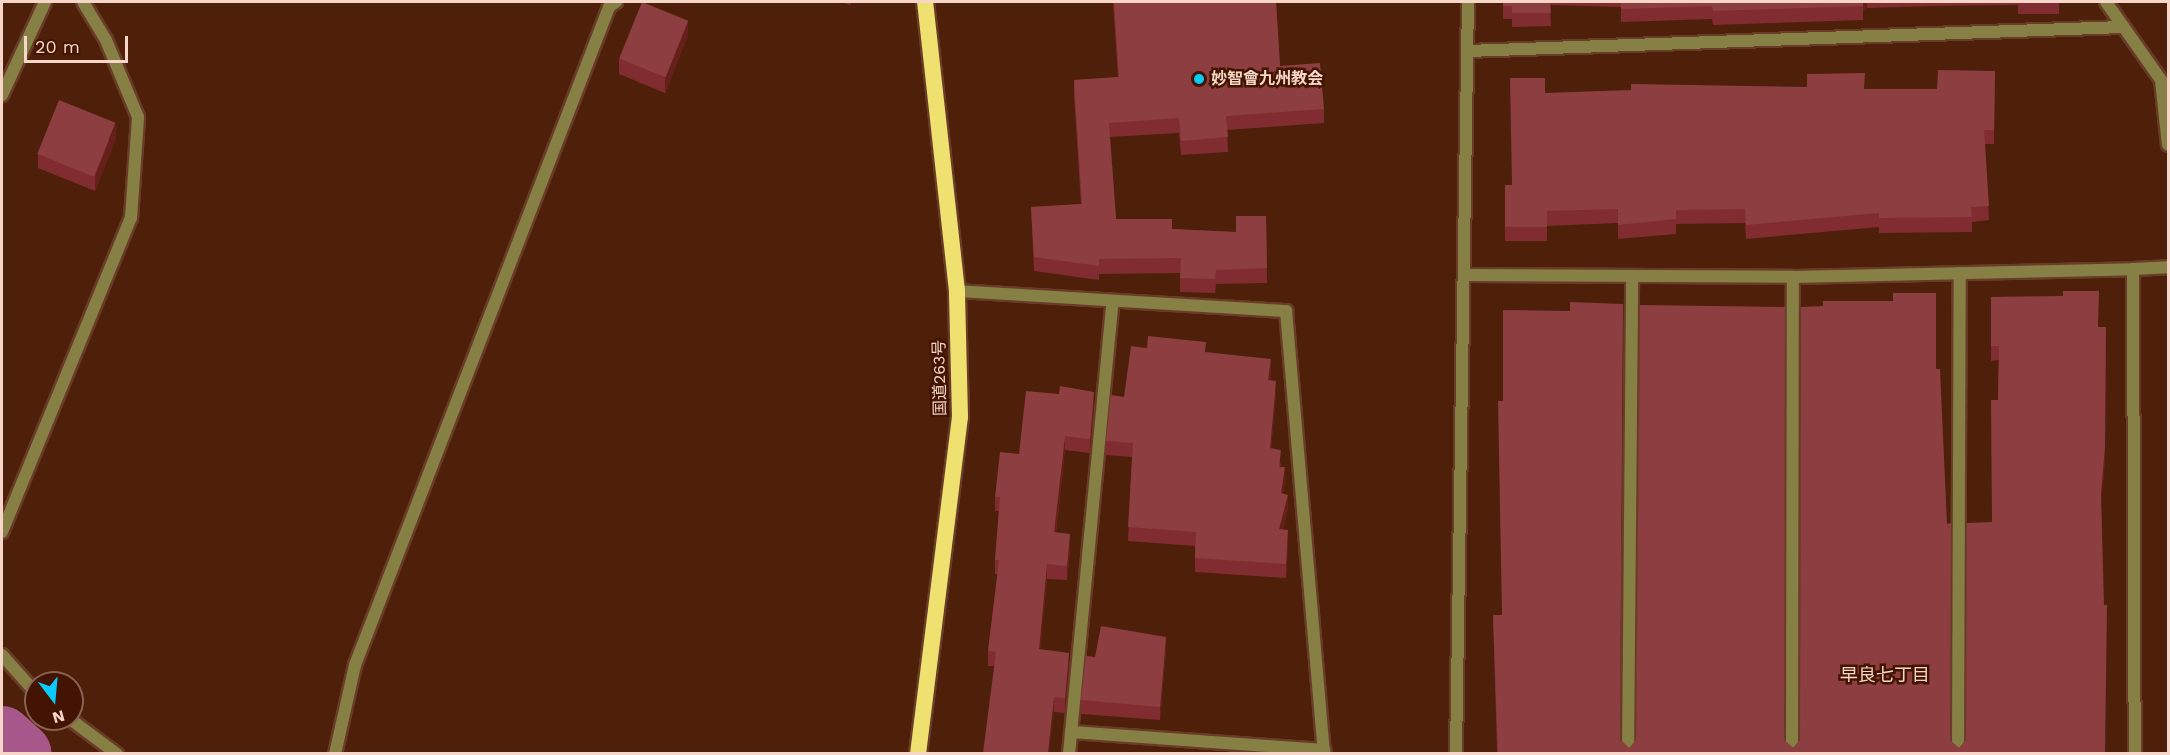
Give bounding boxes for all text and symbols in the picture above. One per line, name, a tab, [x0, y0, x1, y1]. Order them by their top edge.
scale bar	[27, 24, 130, 62]
text: 20 m	[35, 36, 80, 57]
place label: 妙智會九州教会	[1211, 69, 1323, 89]
marker: 妙智會九州教会	[1192, 72, 1206, 86]
street label: 国道263号	[930, 340, 950, 416]
district label: 早良七丁目	[1840, 664, 1930, 686]
north arrow	[24, 671, 84, 731]
text: N	[50, 706, 67, 728]

